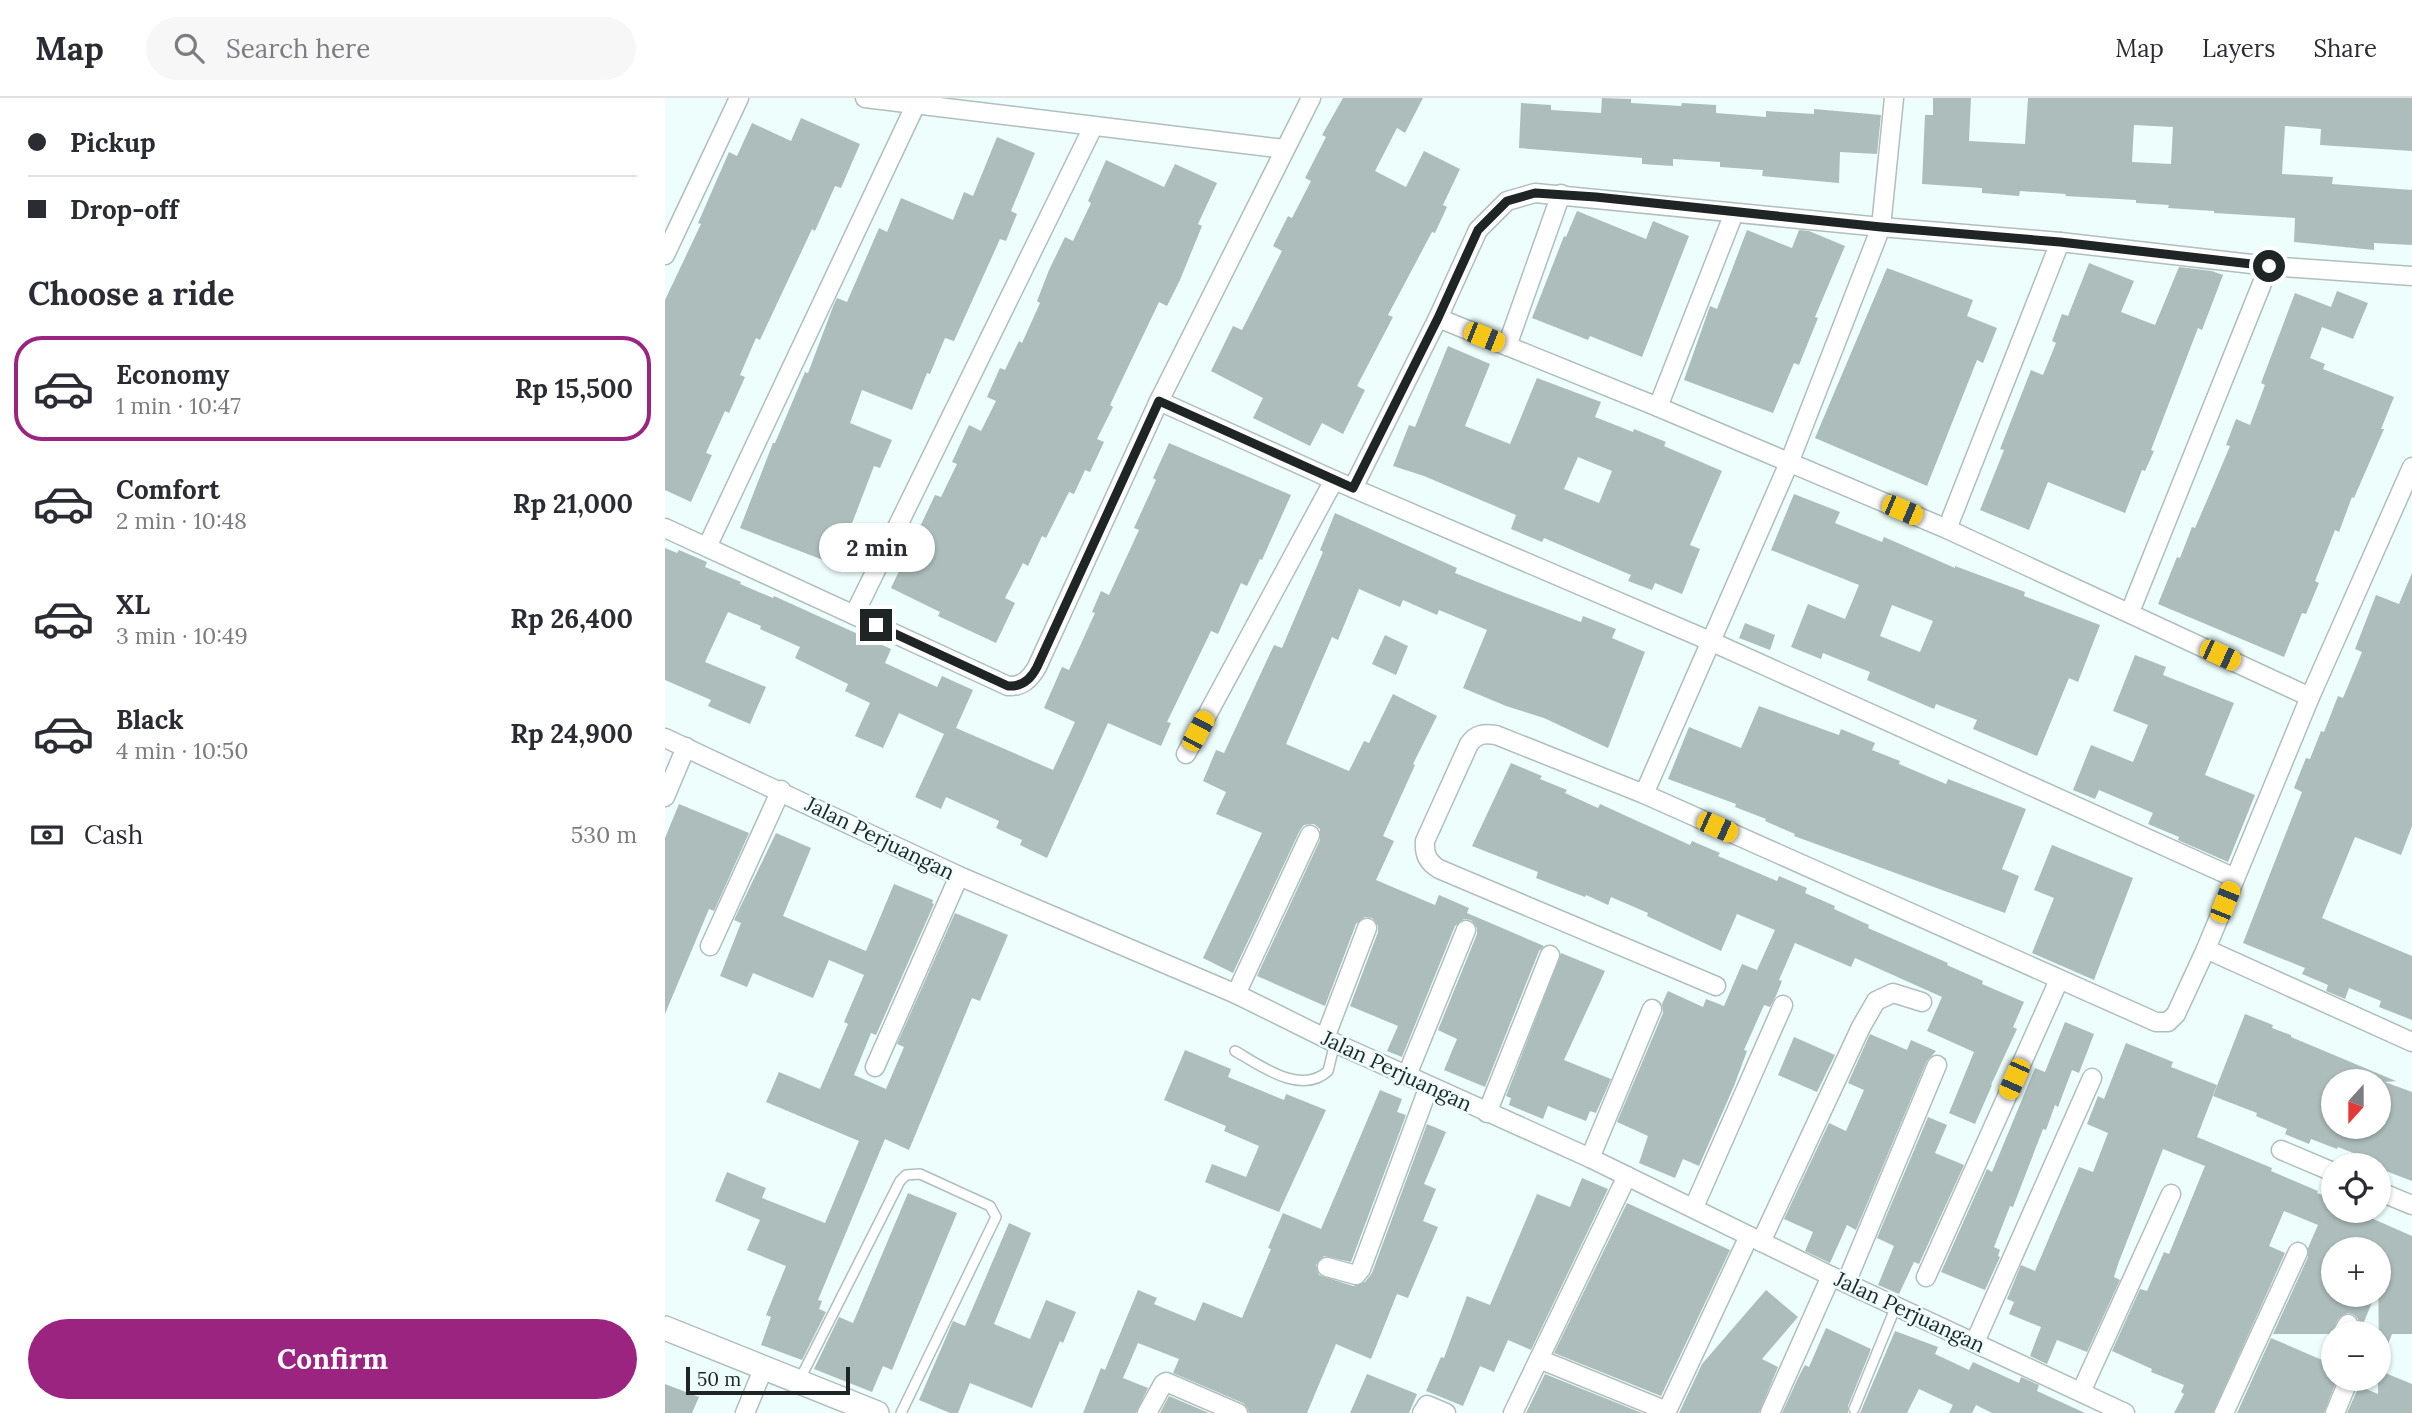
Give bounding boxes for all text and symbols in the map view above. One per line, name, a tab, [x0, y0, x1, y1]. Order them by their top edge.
search box	[146, 17, 636, 80]
text: Map	[35, 27, 104, 69]
icon: search	[170, 29, 208, 67]
text: Search here	[226, 32, 370, 65]
text: Map	[2115, 33, 2164, 64]
text: Layers	[2202, 33, 2275, 64]
text: Share	[2313, 33, 2377, 64]
text: Pickup	[70, 126, 156, 159]
text: Drop-off	[70, 193, 178, 226]
route start	[2253, 250, 2285, 282]
text: Choose a ride	[28, 273, 235, 314]
car	[1461, 319, 1508, 355]
icon: car	[32, 357, 95, 420]
text: Economy	[116, 358, 229, 391]
text: Rp 15,500	[515, 372, 633, 405]
text: 1 min · 10:47	[116, 391, 241, 420]
icon: car	[32, 472, 95, 535]
text: Comfort	[116, 473, 220, 506]
text: Rp 21,000	[513, 487, 633, 520]
car	[1879, 492, 1926, 528]
text: 2 min · 10:48	[116, 506, 247, 535]
callout: 2 min	[818, 524, 934, 573]
text: 2 min	[846, 533, 908, 562]
icon: car	[32, 587, 95, 650]
text: XL	[116, 588, 150, 621]
text: Rp 26,400	[510, 602, 633, 635]
route end	[860, 609, 892, 641]
text: 3 min · 10:49	[116, 621, 248, 650]
car	[2197, 637, 2244, 673]
icon: car	[32, 702, 95, 765]
text: Black	[116, 703, 184, 736]
car	[1179, 708, 1218, 754]
text: Rp 24,900	[510, 717, 633, 750]
text: 4 min · 10:50	[116, 736, 249, 765]
street label: Jalan Perjuangan	[800, 790, 959, 886]
car	[1694, 809, 1741, 845]
icon: cash	[28, 816, 66, 854]
text: Cash	[84, 818, 143, 851]
text: 530 m	[571, 820, 637, 849]
car	[2208, 879, 2243, 925]
street label: Jalan Perjuangan	[1317, 1024, 1477, 1118]
car	[1996, 1056, 2033, 1102]
north arrow	[2321, 1069, 2391, 1139]
map controls	[2321, 1069, 2391, 1391]
button: locate	[2321, 1153, 2391, 1223]
button: +	[2321, 1237, 2391, 1307]
street label: Jalan Perjuangan	[1830, 1265, 1990, 1359]
button: Confirm	[28, 1319, 637, 1399]
button: −	[2321, 1321, 2391, 1391]
scale bar	[686, 1364, 851, 1396]
text: 50 m	[697, 1367, 741, 1391]

